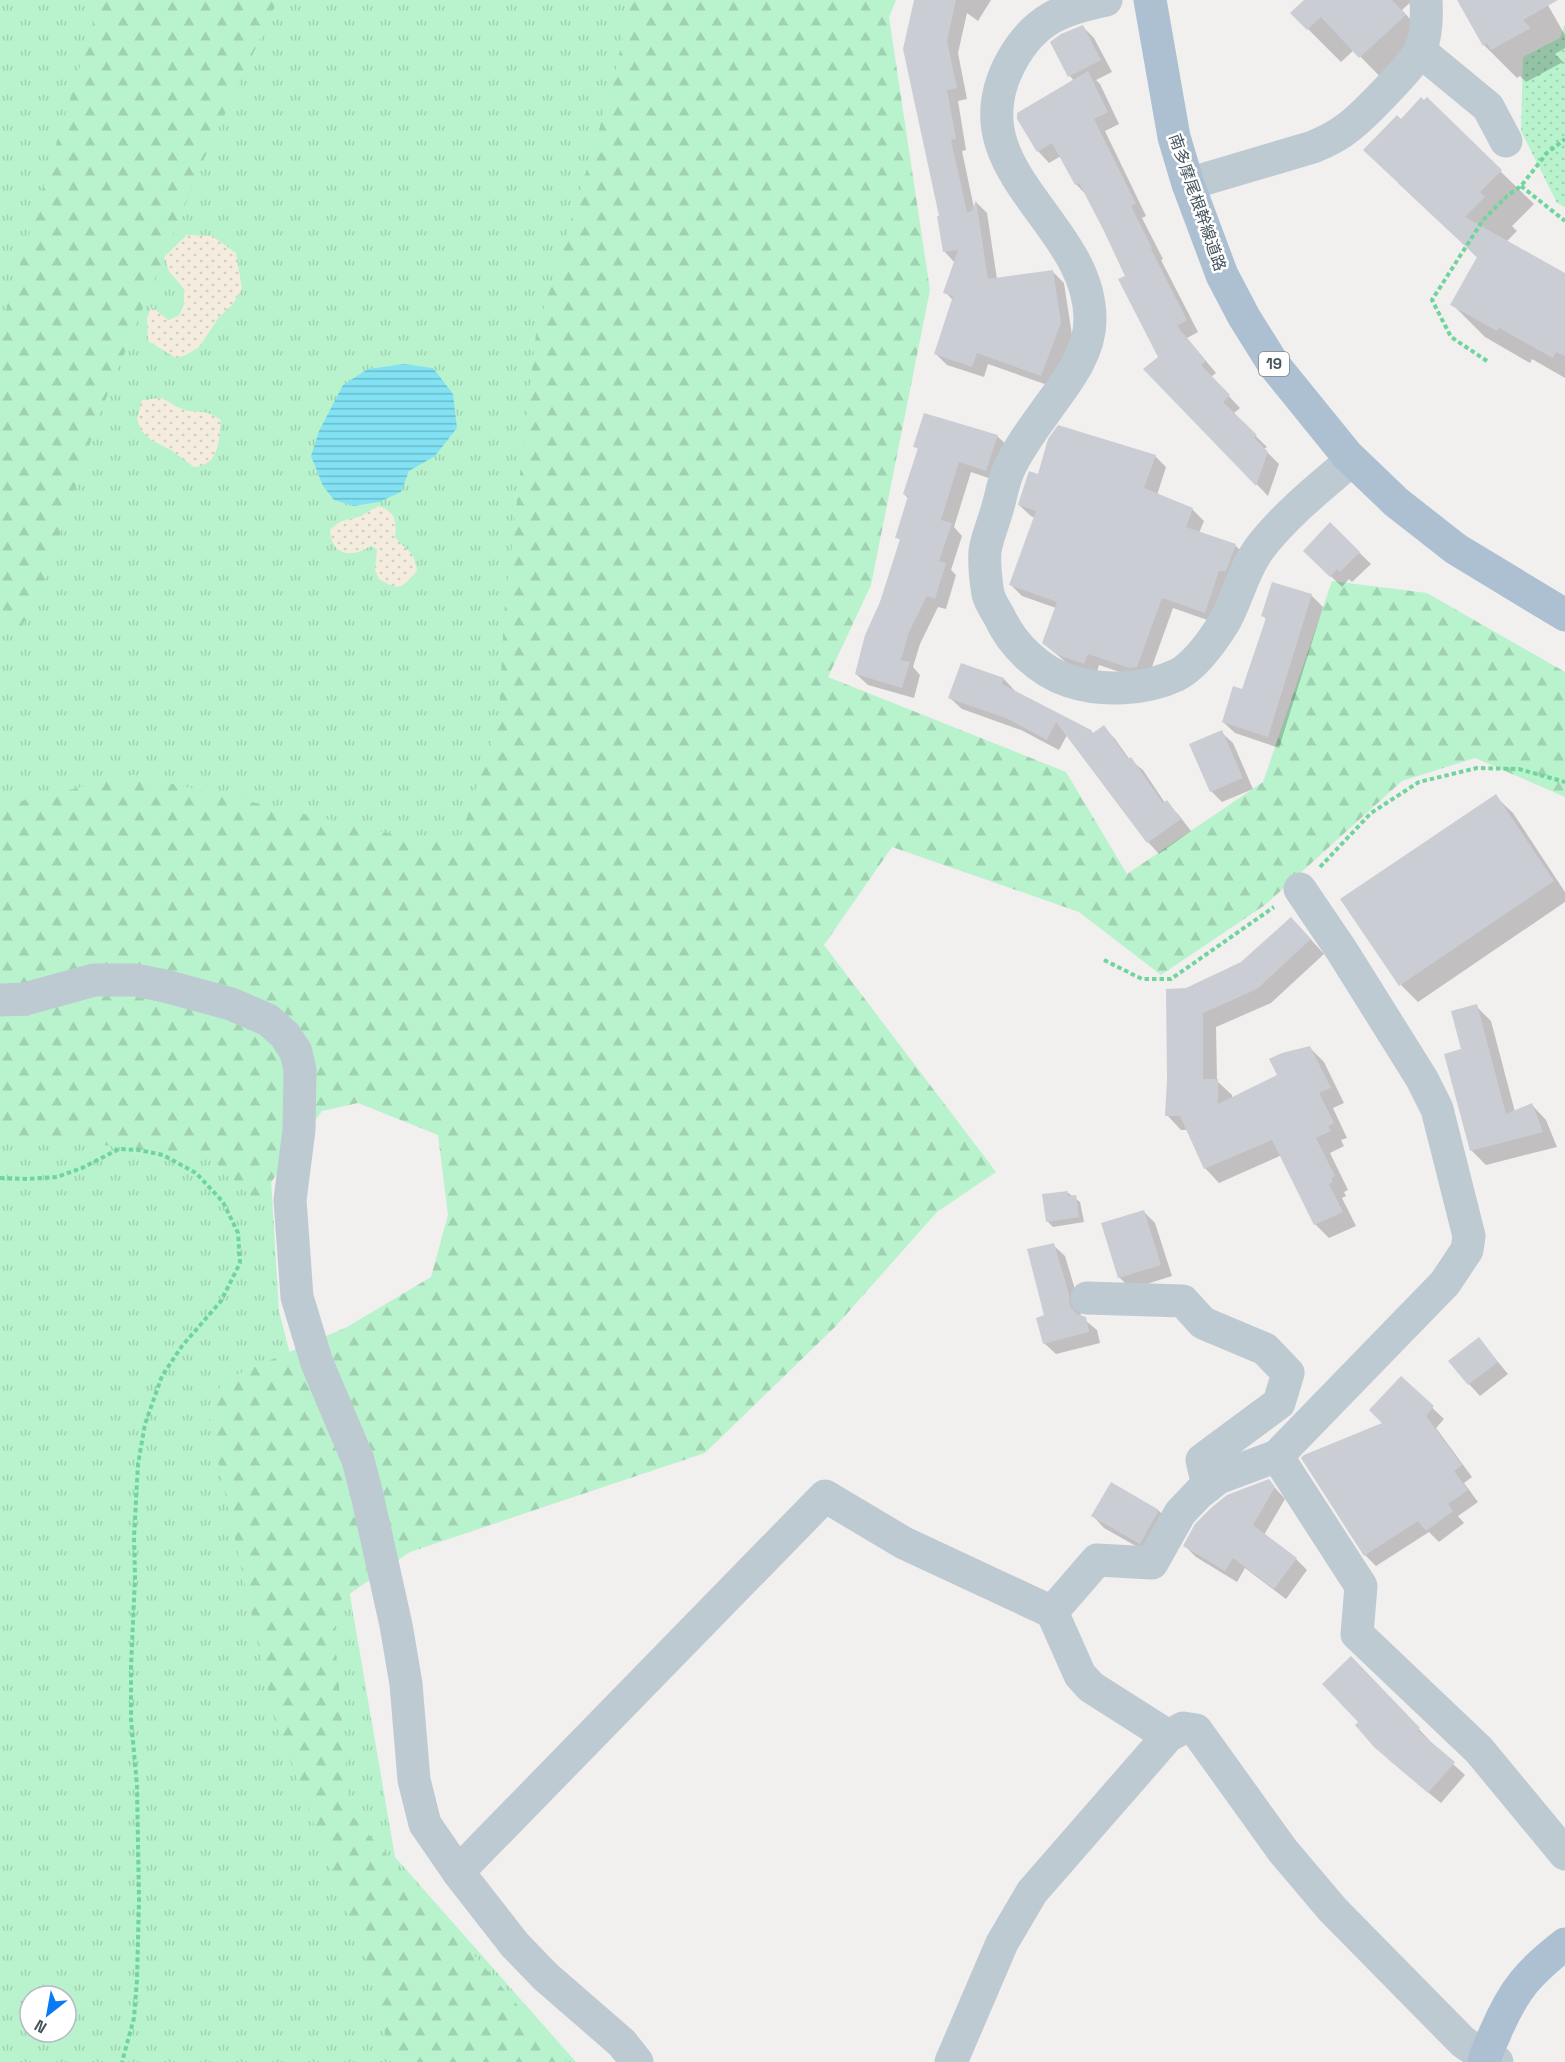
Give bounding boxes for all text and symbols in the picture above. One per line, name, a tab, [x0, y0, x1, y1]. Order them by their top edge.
street label: 南多摩尾根幹線道路	[1164, 131, 1231, 274]
road number: 19	[1259, 352, 1289, 376]
north arrow	[18, 1984, 78, 2044]
text: N	[31, 2015, 51, 2038]

